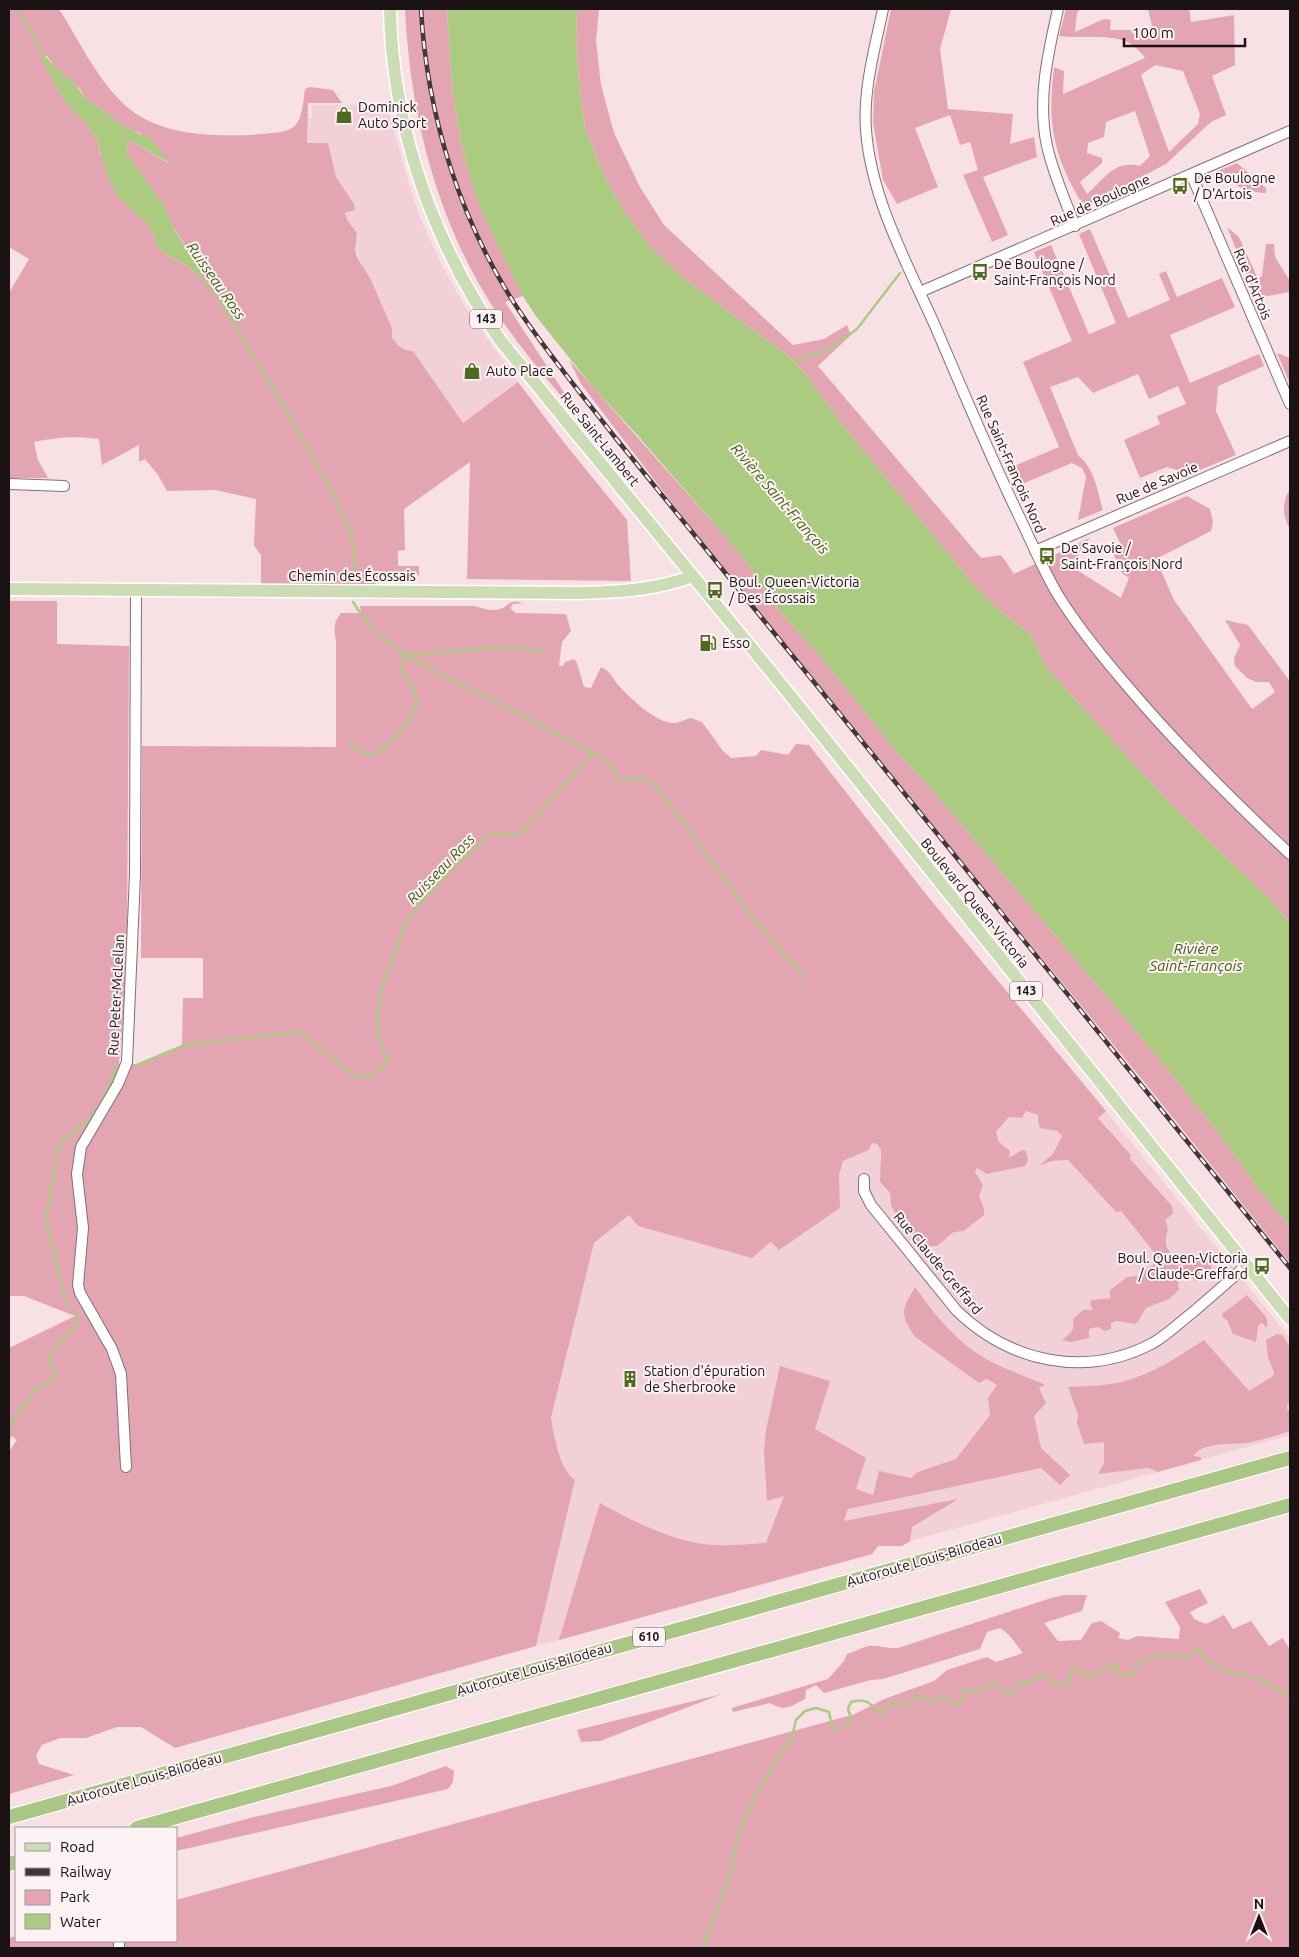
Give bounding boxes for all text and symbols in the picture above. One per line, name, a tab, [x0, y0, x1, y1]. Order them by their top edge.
scale bar	[1124, 15, 1245, 47]
text: 100 m	[1132, 24, 1174, 41]
place label: Dominick Auto Sport	[358, 99, 427, 131]
shop icon: Dominick Auto Sport	[334, 105, 354, 125]
place label: De Boulogne / D'Artois	[1193, 170, 1276, 202]
street label: Rue de Boulogne	[1048, 171, 1152, 229]
bus stop icon: De Boulogne / D'Artois	[1170, 176, 1190, 196]
water label: Ruisseau Ross	[184, 239, 250, 323]
street label: Rue d'Artois	[1231, 246, 1275, 322]
place label: De Boulogne / Saint-François Nord	[994, 256, 1116, 288]
bus stop icon: De Boulogne / Saint-François Nord	[970, 262, 990, 282]
road number: 143	[470, 310, 502, 328]
shop icon: Auto Place	[462, 361, 482, 381]
place label: Auto Place	[486, 363, 553, 379]
street label: Rue Saint-Lambert	[557, 389, 643, 489]
street label: Rue Saint-François Nord	[973, 393, 1049, 535]
water label: Rivière Saint-François	[728, 440, 833, 558]
street label: Rue de Savoie	[1114, 459, 1200, 507]
place label: De Savoie / Saint-François Nord	[1061, 540, 1183, 572]
bus stop icon: De Savoie / Saint-François Nord	[1037, 546, 1057, 566]
street label: Chemin des Écossais	[288, 567, 416, 584]
place label: Boul. Queen-Victoria / Des Écossais	[728, 574, 860, 606]
bus stop icon: Boul. Queen-Victoria / Des Écossais	[705, 580, 725, 600]
fuel station icon: Esso	[698, 633, 718, 653]
place label: Esso	[722, 635, 750, 651]
water label: Ruisseau Ross	[403, 830, 479, 907]
street label: Boulevard Queen-Victoria	[918, 835, 1032, 971]
street label: Rue Peter-McLellan	[105, 934, 127, 1056]
water label: Rivière Saint-François	[1149, 940, 1243, 974]
road number: 143	[1010, 981, 1042, 1000]
street label: Rue Claude-Greffard	[890, 1209, 986, 1317]
place label: Boul. Queen-Victoria / Claude-Greffard	[1117, 1250, 1248, 1282]
bus stop icon: Boul. Queen-Victoria / Claude-Greffard	[1252, 1256, 1272, 1276]
place label: Station d'épuration de Sherbrooke	[644, 1363, 765, 1395]
building icon: Station d'épuration de Sherbrooke	[620, 1369, 640, 1389]
street label: Autoroute Louis-Bilodeau	[845, 1530, 1003, 1590]
road number: 610	[633, 1628, 665, 1646]
street label: Autoroute Louis-Bilodeau	[455, 1639, 613, 1699]
street label: Autoroute Louis-Bilodeau	[65, 1749, 223, 1809]
legend	[15, 1827, 178, 1942]
text: Road	[60, 1838, 95, 1855]
text: Railway	[60, 1863, 111, 1880]
text: Park	[60, 1888, 90, 1905]
north arrow	[1234, 1892, 1284, 1942]
text: N	[1254, 1896, 1264, 1912]
text: Water	[60, 1913, 101, 1930]

